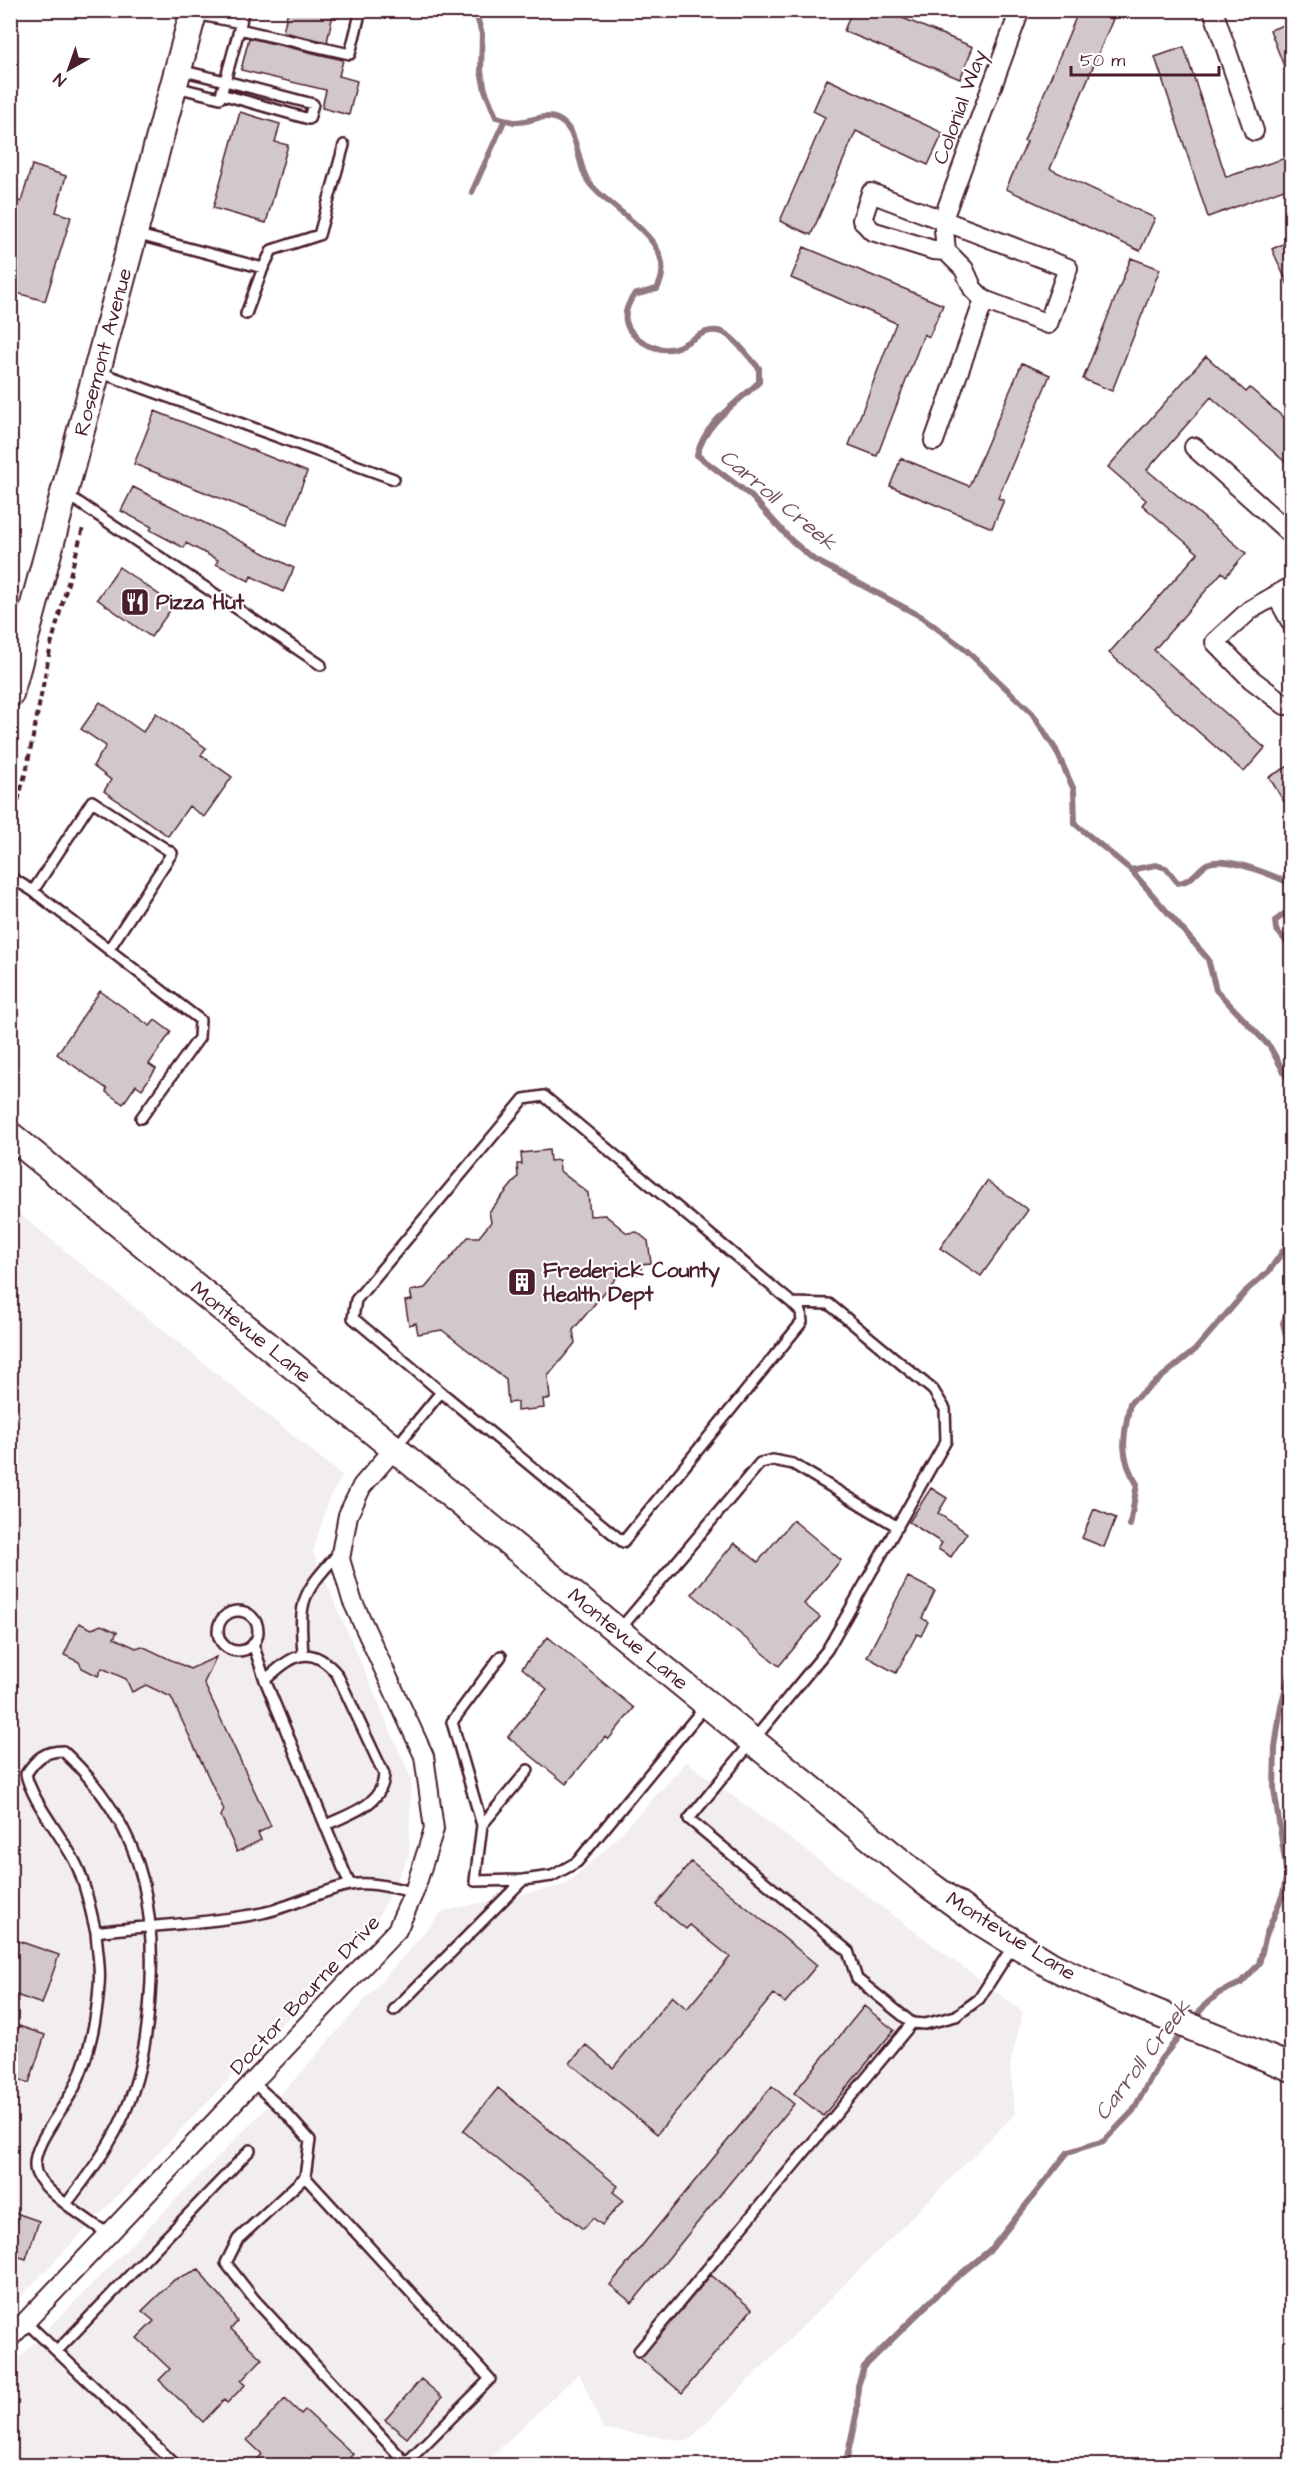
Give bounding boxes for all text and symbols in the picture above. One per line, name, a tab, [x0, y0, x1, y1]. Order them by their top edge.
north arrow	[39, 39, 99, 99]
scale bar	[1071, 39, 1220, 77]
street label: Colonial Way	[926, 45, 996, 169]
text: 50 m	[1080, 48, 1125, 73]
text: N	[49, 68, 71, 91]
street label: Rosemont Avenue	[67, 265, 139, 439]
water label: Carroll Creek	[713, 442, 844, 559]
restaurant icon: Pizza Hut	[119, 586, 151, 618]
place label: Pizza Hut	[156, 588, 245, 617]
place label: Frederick County Health Dept	[543, 1256, 720, 1310]
building icon: Frederick County Health Dept	[506, 1266, 538, 1298]
street label: Montevue Lane	[184, 1274, 318, 1390]
street label: Montevue Lane	[561, 1581, 695, 1697]
street label: Montevue Lane	[941, 1885, 1081, 1987]
street label: Doctor Bourne Drive	[223, 1909, 387, 2081]
water label: Carroll Creek	[1087, 1993, 1199, 2127]

